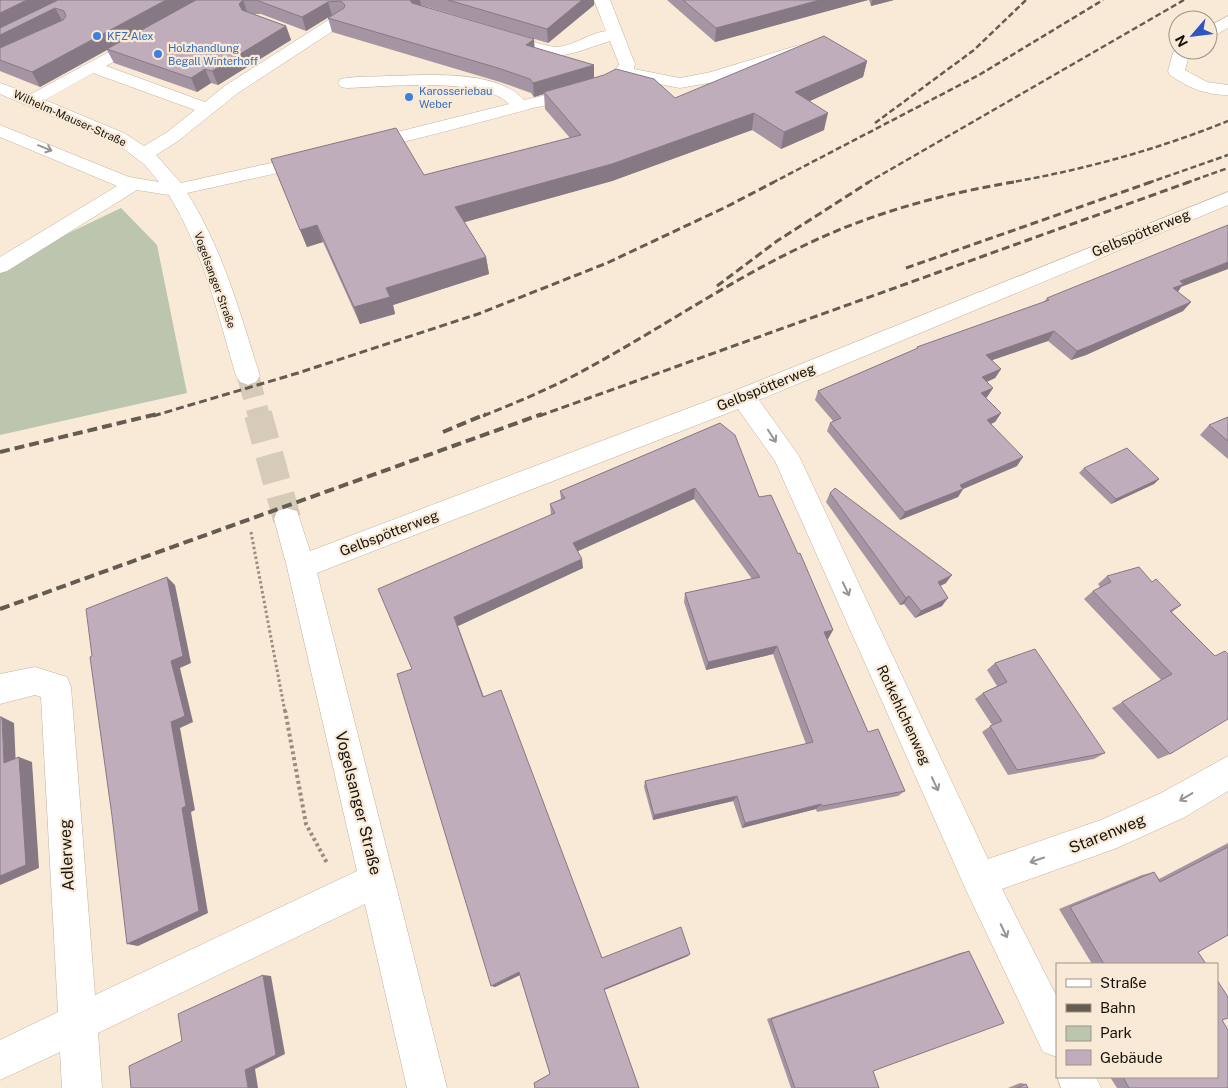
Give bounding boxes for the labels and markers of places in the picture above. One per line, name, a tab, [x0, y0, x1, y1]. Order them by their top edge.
marker: KFZ Alex	[91, 30, 103, 42]
place label: KFZ Alex	[107, 30, 154, 42]
place label: Holzhandlung Begall Winterhoff	[168, 42, 259, 67]
marker: Holzhandlung Begall Winterhoff	[152, 48, 164, 60]
place label: Karosseriebau Weber	[419, 85, 492, 110]
marker: Karosseriebau Weber	[403, 91, 415, 103]

